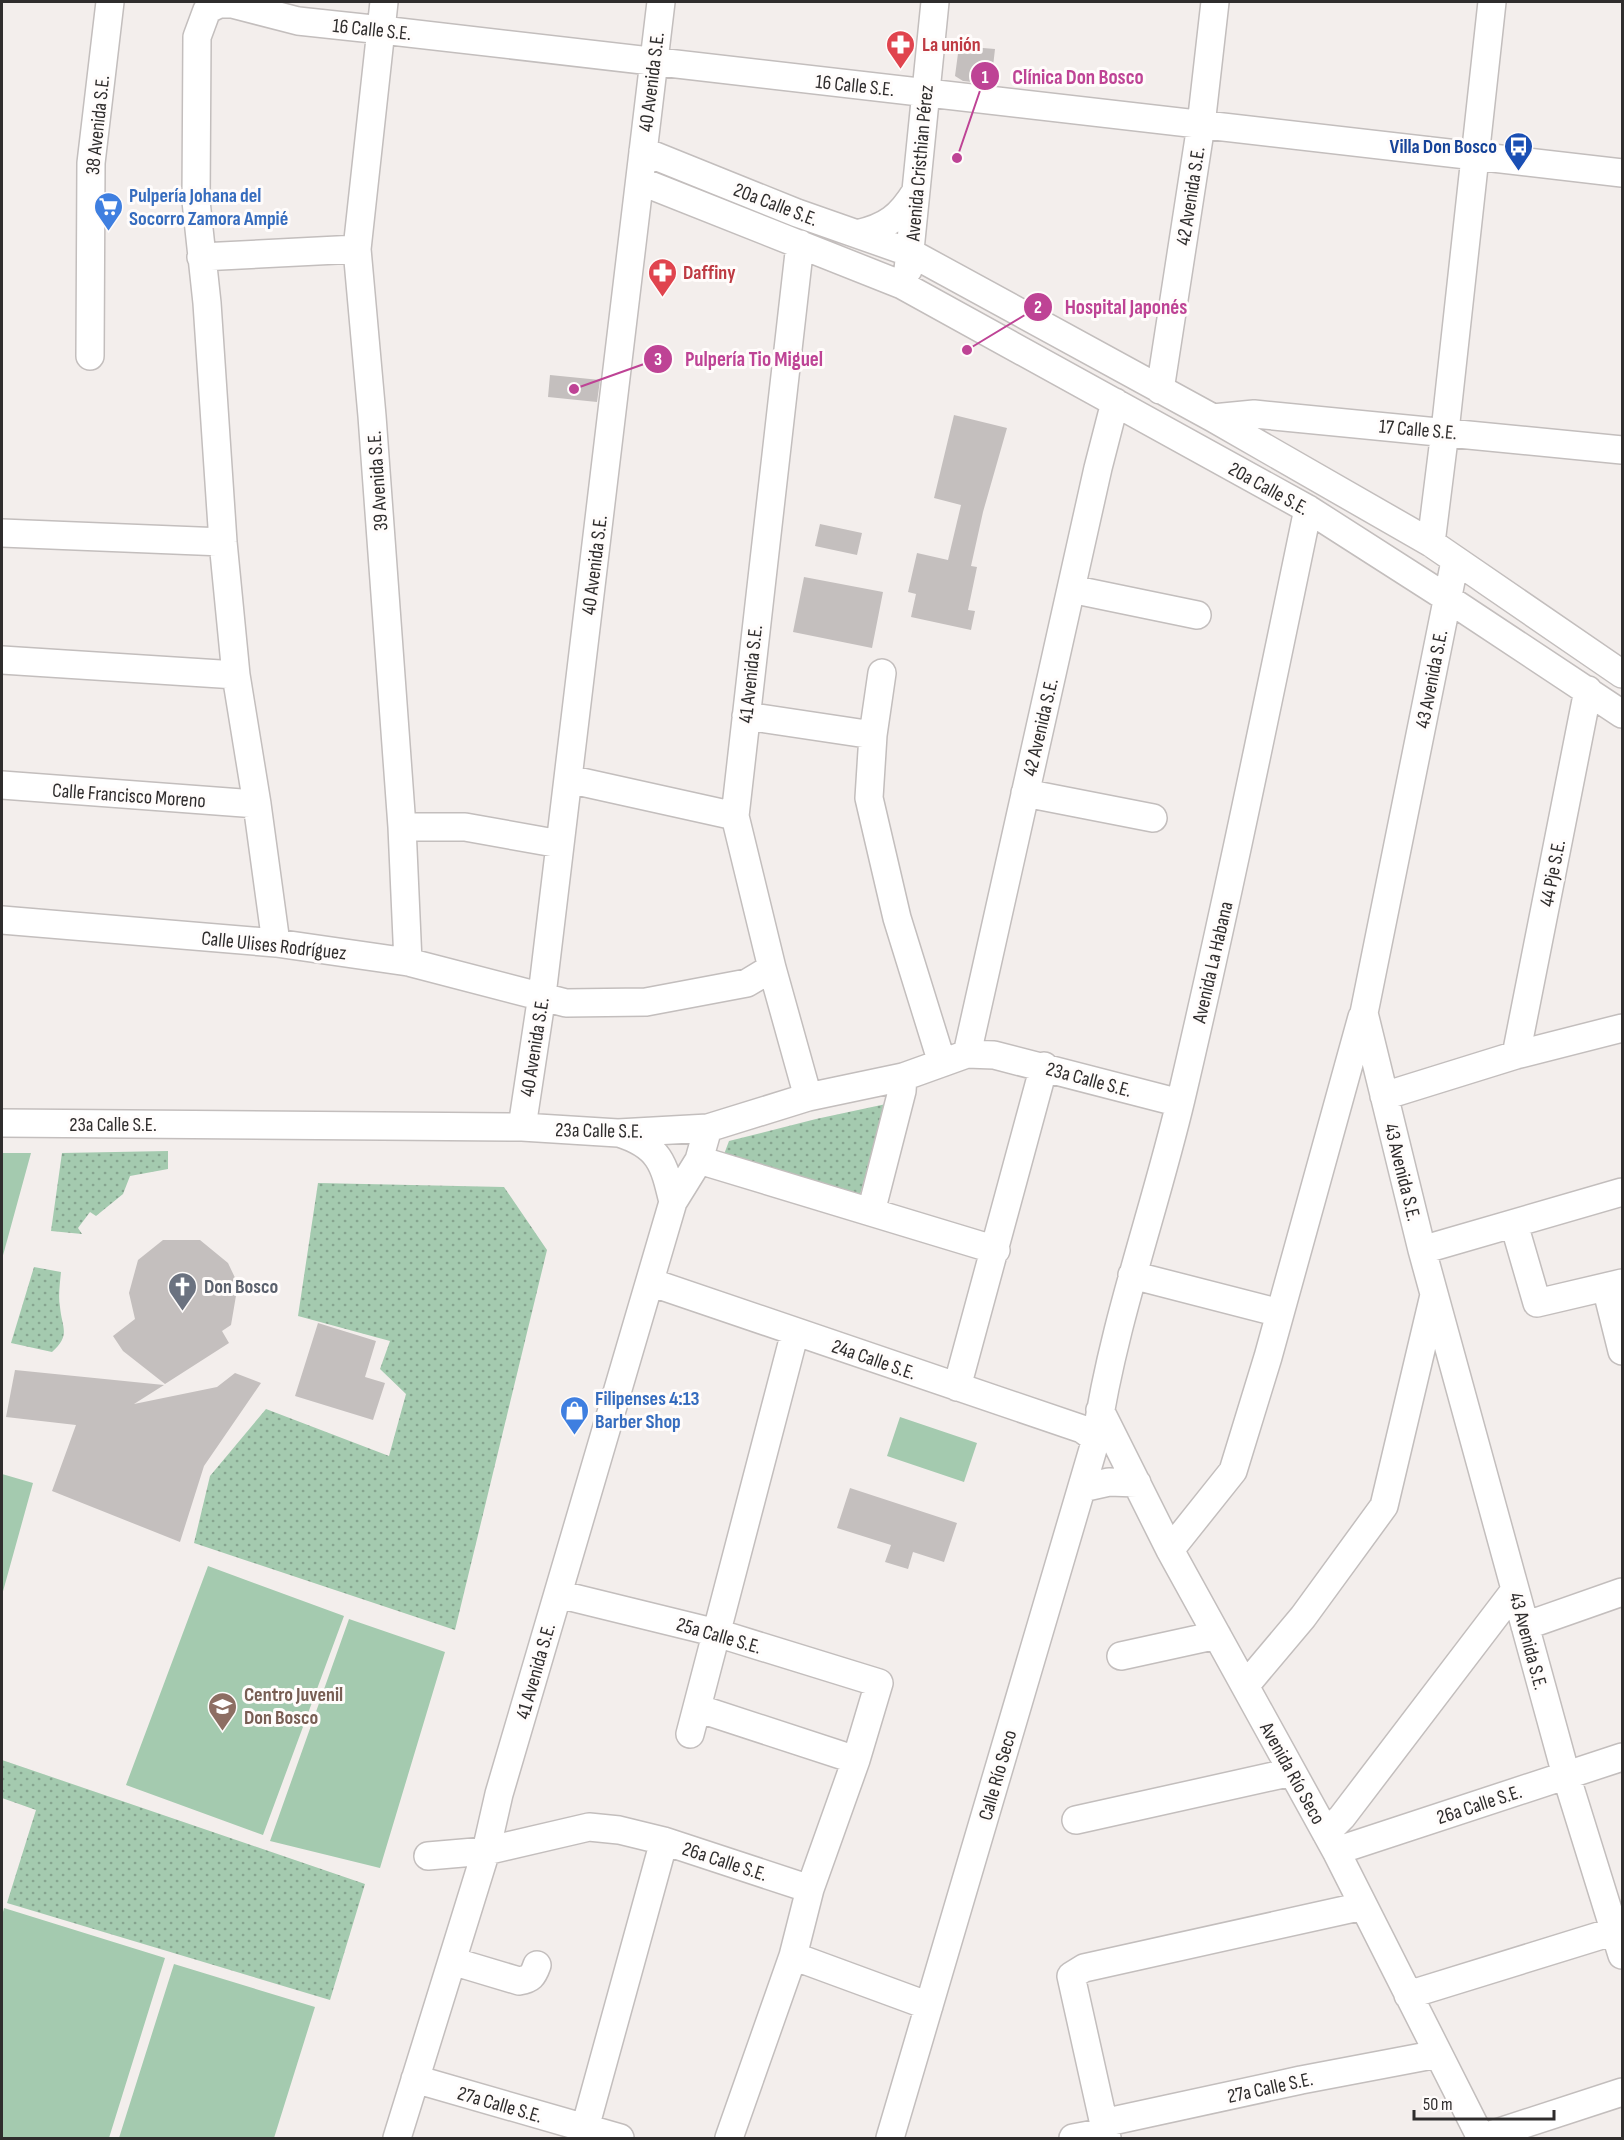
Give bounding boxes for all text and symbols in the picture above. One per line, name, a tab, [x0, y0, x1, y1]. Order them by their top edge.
street label: 16 Calle S.E.	[331, 14, 412, 46]
pharmacy icon: La unión	[885, 28, 917, 70]
street label: 40 Avenida S.E.	[634, 31, 670, 133]
place label: La unión	[922, 33, 981, 57]
callout: Clínica Don Bosco	[970, 57, 1155, 96]
text: Clínica Don Bosco	[1012, 65, 1144, 90]
text: 1	[981, 67, 989, 88]
street label: 16 Calle S.E.	[814, 70, 895, 102]
street label: 38 Avenida S.E.	[81, 74, 115, 176]
street label: Avenida Cristhian Pérez	[901, 84, 939, 243]
bus stop icon: Villa Don Bosco	[1502, 130, 1534, 172]
place label: Villa Don Bosco	[1390, 135, 1497, 159]
street label: 42 Avenida S.E.	[1171, 145, 1211, 247]
street label: 20a Calle S.E.	[730, 178, 821, 232]
place label: Pulpería Johana del Socorro Zamora Ampié	[129, 184, 288, 231]
supermarket icon: Pulpería Johana del Socorro Zamora Ampié	[92, 190, 124, 232]
pharmacy icon: Daffiny	[646, 256, 678, 298]
place label: Daffiny	[683, 261, 736, 285]
callout: Hospital Japonés	[1023, 287, 1200, 326]
text: Hospital Japonés	[1065, 295, 1187, 320]
text: 2	[1034, 297, 1042, 318]
callout: Pulpería Tio Miguel	[643, 340, 836, 379]
text: Pulpería Tio Miguel	[685, 347, 823, 372]
text: 3	[654, 349, 662, 370]
street label: 17 Calle S.E.	[1378, 415, 1458, 445]
street label: 39 Avenida S.E.	[363, 430, 393, 532]
street label: 20a Calle S.E.	[1224, 457, 1313, 521]
street label: 40 Avenida S.E.	[577, 514, 613, 616]
street label: 41 Avenida S.E.	[734, 624, 768, 724]
street label: 43 Avenida S.E.	[1411, 628, 1453, 730]
street label: 42 Avenida S.E.	[1018, 676, 1064, 778]
street label: Calle Francisco Moreno	[51, 779, 206, 813]
street label: 44 Pje S.E.	[1535, 838, 1571, 909]
street label: Avenida La Habana	[1187, 899, 1239, 1026]
street label: Calle Ulises Rodríguez	[200, 926, 348, 966]
street label: 40 Avenida S.E.	[515, 996, 555, 1099]
street label: 23a Calle S.E.	[1043, 1057, 1134, 1103]
street label: 23a Calle S.E.	[69, 1113, 157, 1137]
street label: 23a Calle S.E.	[555, 1118, 643, 1144]
street label: 43 Avenida S.E.	[1378, 1121, 1426, 1224]
church icon: Don Bosco	[167, 1270, 199, 1312]
place label: Don Bosco	[204, 1275, 278, 1299]
street label: 24a Calle S.E.	[828, 1334, 919, 1386]
place label: Filipenses 4:13 Barber Shop	[595, 1387, 700, 1434]
shop icon: Filipenses 4:13 Barber Shop	[558, 1394, 590, 1436]
street label: 43 Avenida S.E.	[1504, 1590, 1553, 1693]
street label: 25a Calle S.E.	[673, 1612, 764, 1660]
street label: 41 Avenida S.E.	[511, 1621, 561, 1722]
place label: Centro Juvenil Don Bosco	[244, 1683, 343, 1730]
school or university icon: Centro Juvenil Don Bosco	[207, 1690, 239, 1732]
street label: Avenida Río Seco	[1254, 1718, 1330, 1829]
street label: Calle Río Seco	[974, 1727, 1022, 1823]
street label: 26a Calle S.E.	[1434, 1780, 1525, 1830]
street label: 26a Calle S.E.	[679, 1837, 770, 1887]
street label: 27a Calle S.E.	[1225, 2067, 1315, 2109]
street label: 27a Calle S.E.	[455, 2081, 545, 2128]
scale bar	[1414, 2083, 1554, 2121]
text: 50 m	[1423, 2094, 1453, 2115]

